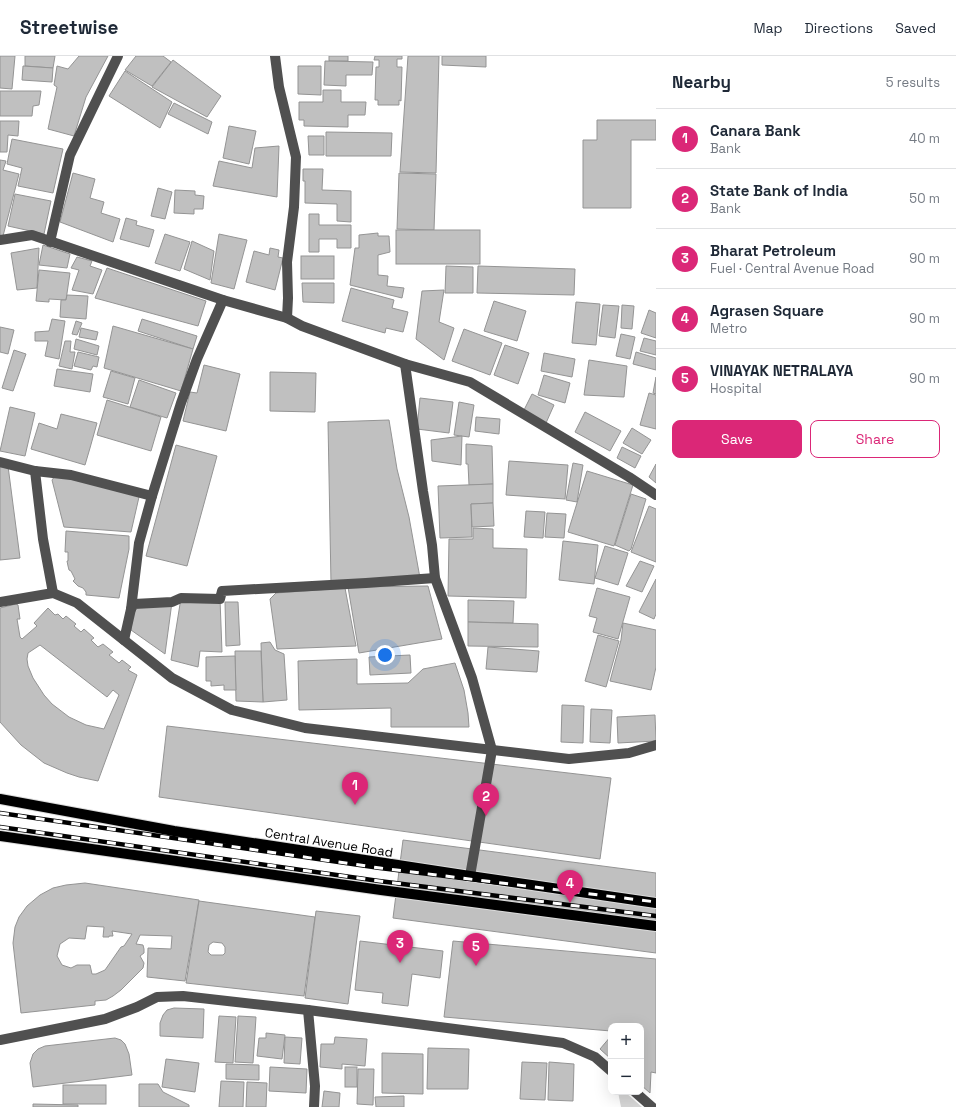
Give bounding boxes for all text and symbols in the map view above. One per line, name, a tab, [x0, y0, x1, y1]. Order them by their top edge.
text: Streetwise	[20, 15, 119, 40]
text: Map	[753, 19, 783, 37]
text: Directions	[805, 19, 873, 37]
text: Saved	[895, 19, 936, 37]
text: Nearby	[672, 71, 731, 93]
text: 5 results	[886, 74, 940, 91]
text: Canara Bank	[710, 121, 801, 140]
text: 1	[682, 130, 688, 147]
text: 40 m	[909, 130, 940, 147]
text: Bank	[710, 140, 741, 157]
text: State Bank of India	[710, 181, 848, 200]
text: 2	[681, 190, 689, 207]
text: 50 m	[909, 190, 940, 207]
text: Bank	[710, 200, 741, 217]
text: Bharat Petroleum	[710, 241, 836, 260]
text: 3	[681, 250, 689, 267]
text: 90 m	[909, 250, 940, 267]
text: Fuel · Central Avenue Road	[710, 260, 874, 277]
text: Agrasen Square	[710, 301, 824, 320]
text: 4	[681, 310, 689, 327]
text: 90 m	[909, 310, 940, 327]
text: Metro	[710, 320, 747, 337]
text: VINAYAK NETRALAYA	[710, 361, 853, 380]
text: 5	[681, 370, 689, 387]
text: 90 m	[909, 370, 940, 387]
text: Hospital	[710, 380, 762, 397]
button: Save	[672, 420, 802, 458]
button: Share	[810, 420, 940, 458]
your location	[375, 645, 395, 665]
pin: 1	[342, 772, 368, 805]
pin: 2	[473, 783, 499, 816]
street label: Central Avenue Road	[264, 824, 394, 861]
pin: 4	[557, 870, 583, 903]
pin: 3	[387, 930, 413, 963]
pin: 5	[463, 933, 489, 966]
map controls	[608, 1023, 644, 1095]
button: +	[608, 1023, 644, 1059]
button: −	[608, 1059, 644, 1095]

